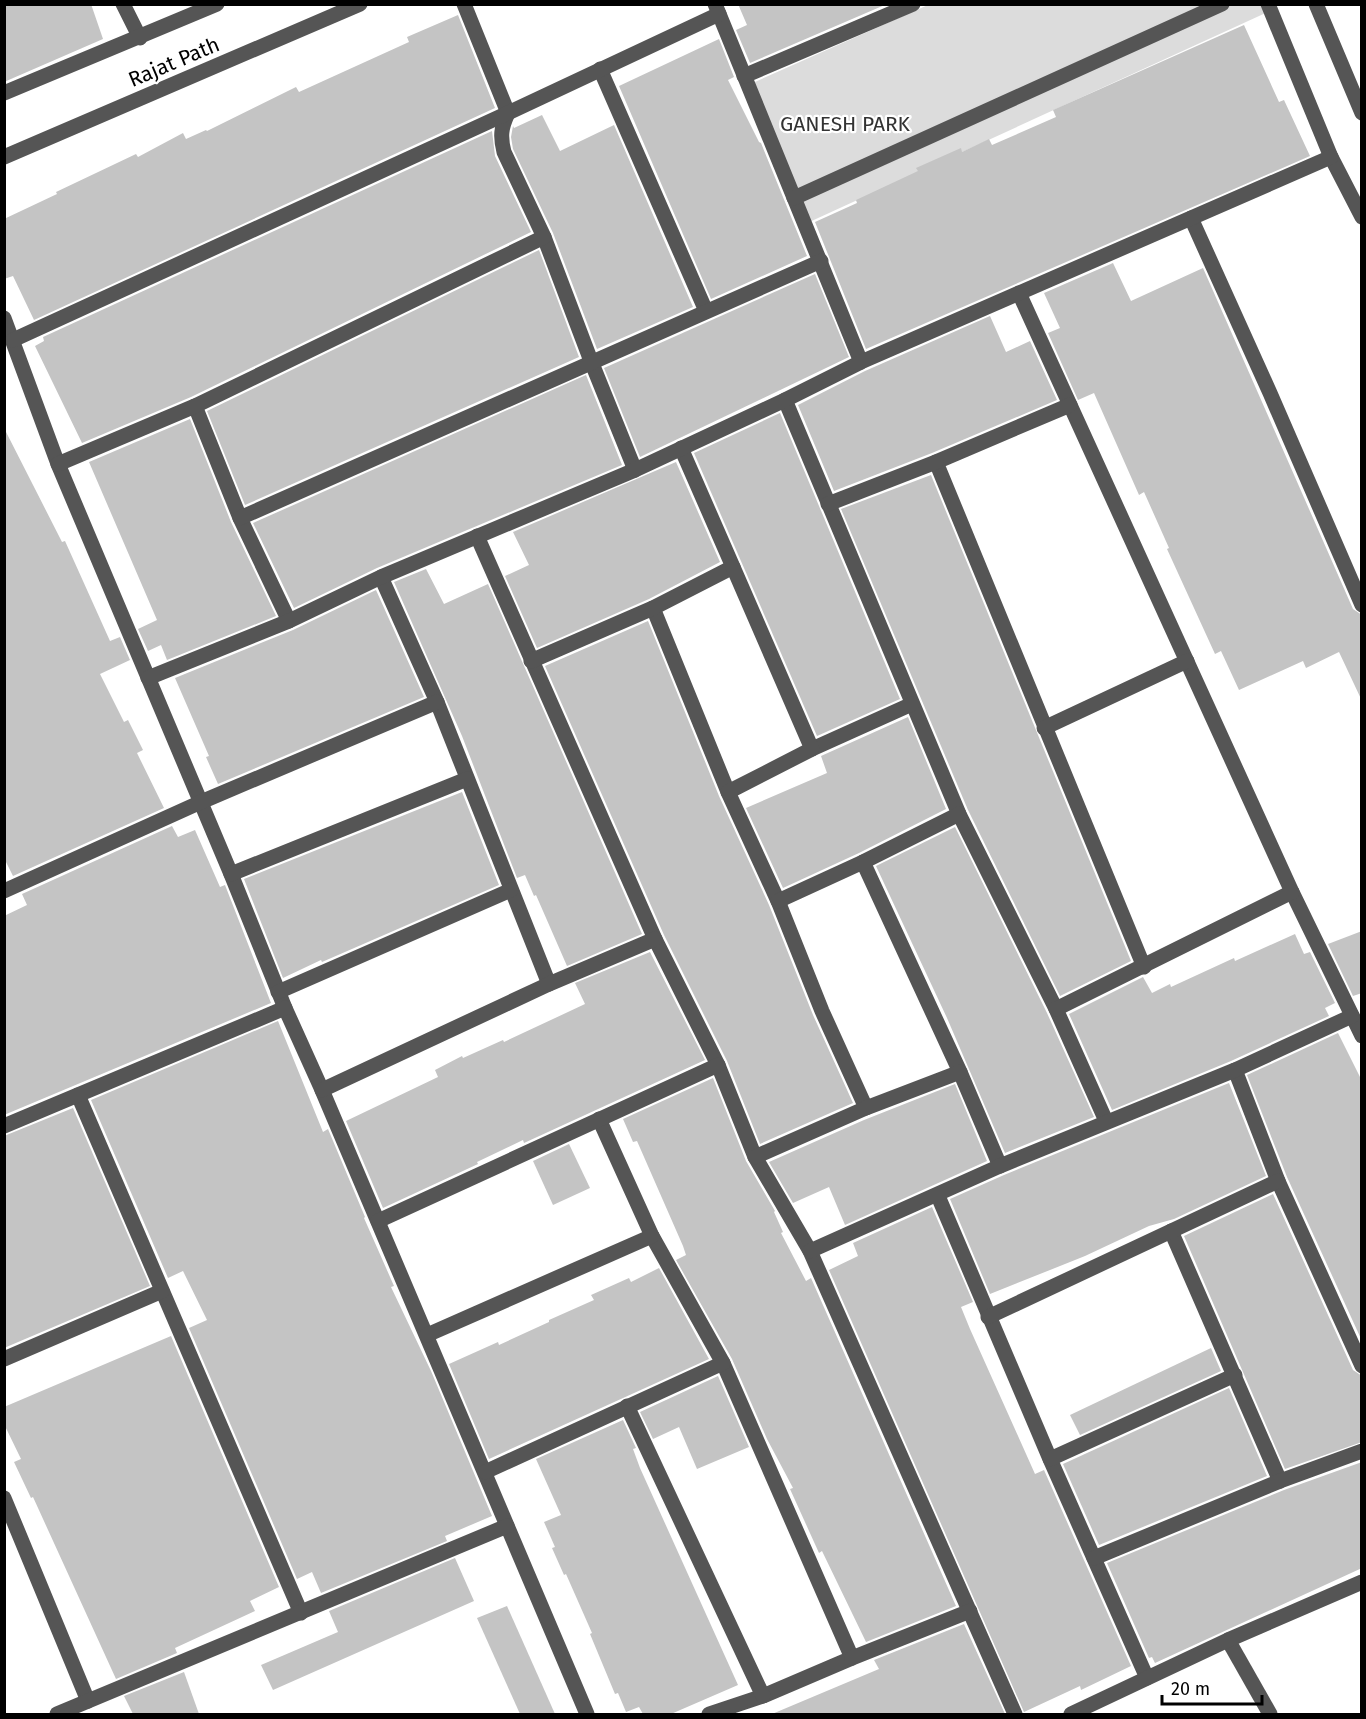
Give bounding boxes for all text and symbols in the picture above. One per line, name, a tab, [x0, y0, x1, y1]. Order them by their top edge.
street label: Rajat Path	[124, 31, 224, 93]
park label: GANESH PARK	[780, 111, 911, 137]
scale bar	[1162, 1668, 1262, 1706]
text: 20 m	[1171, 1678, 1210, 1700]

